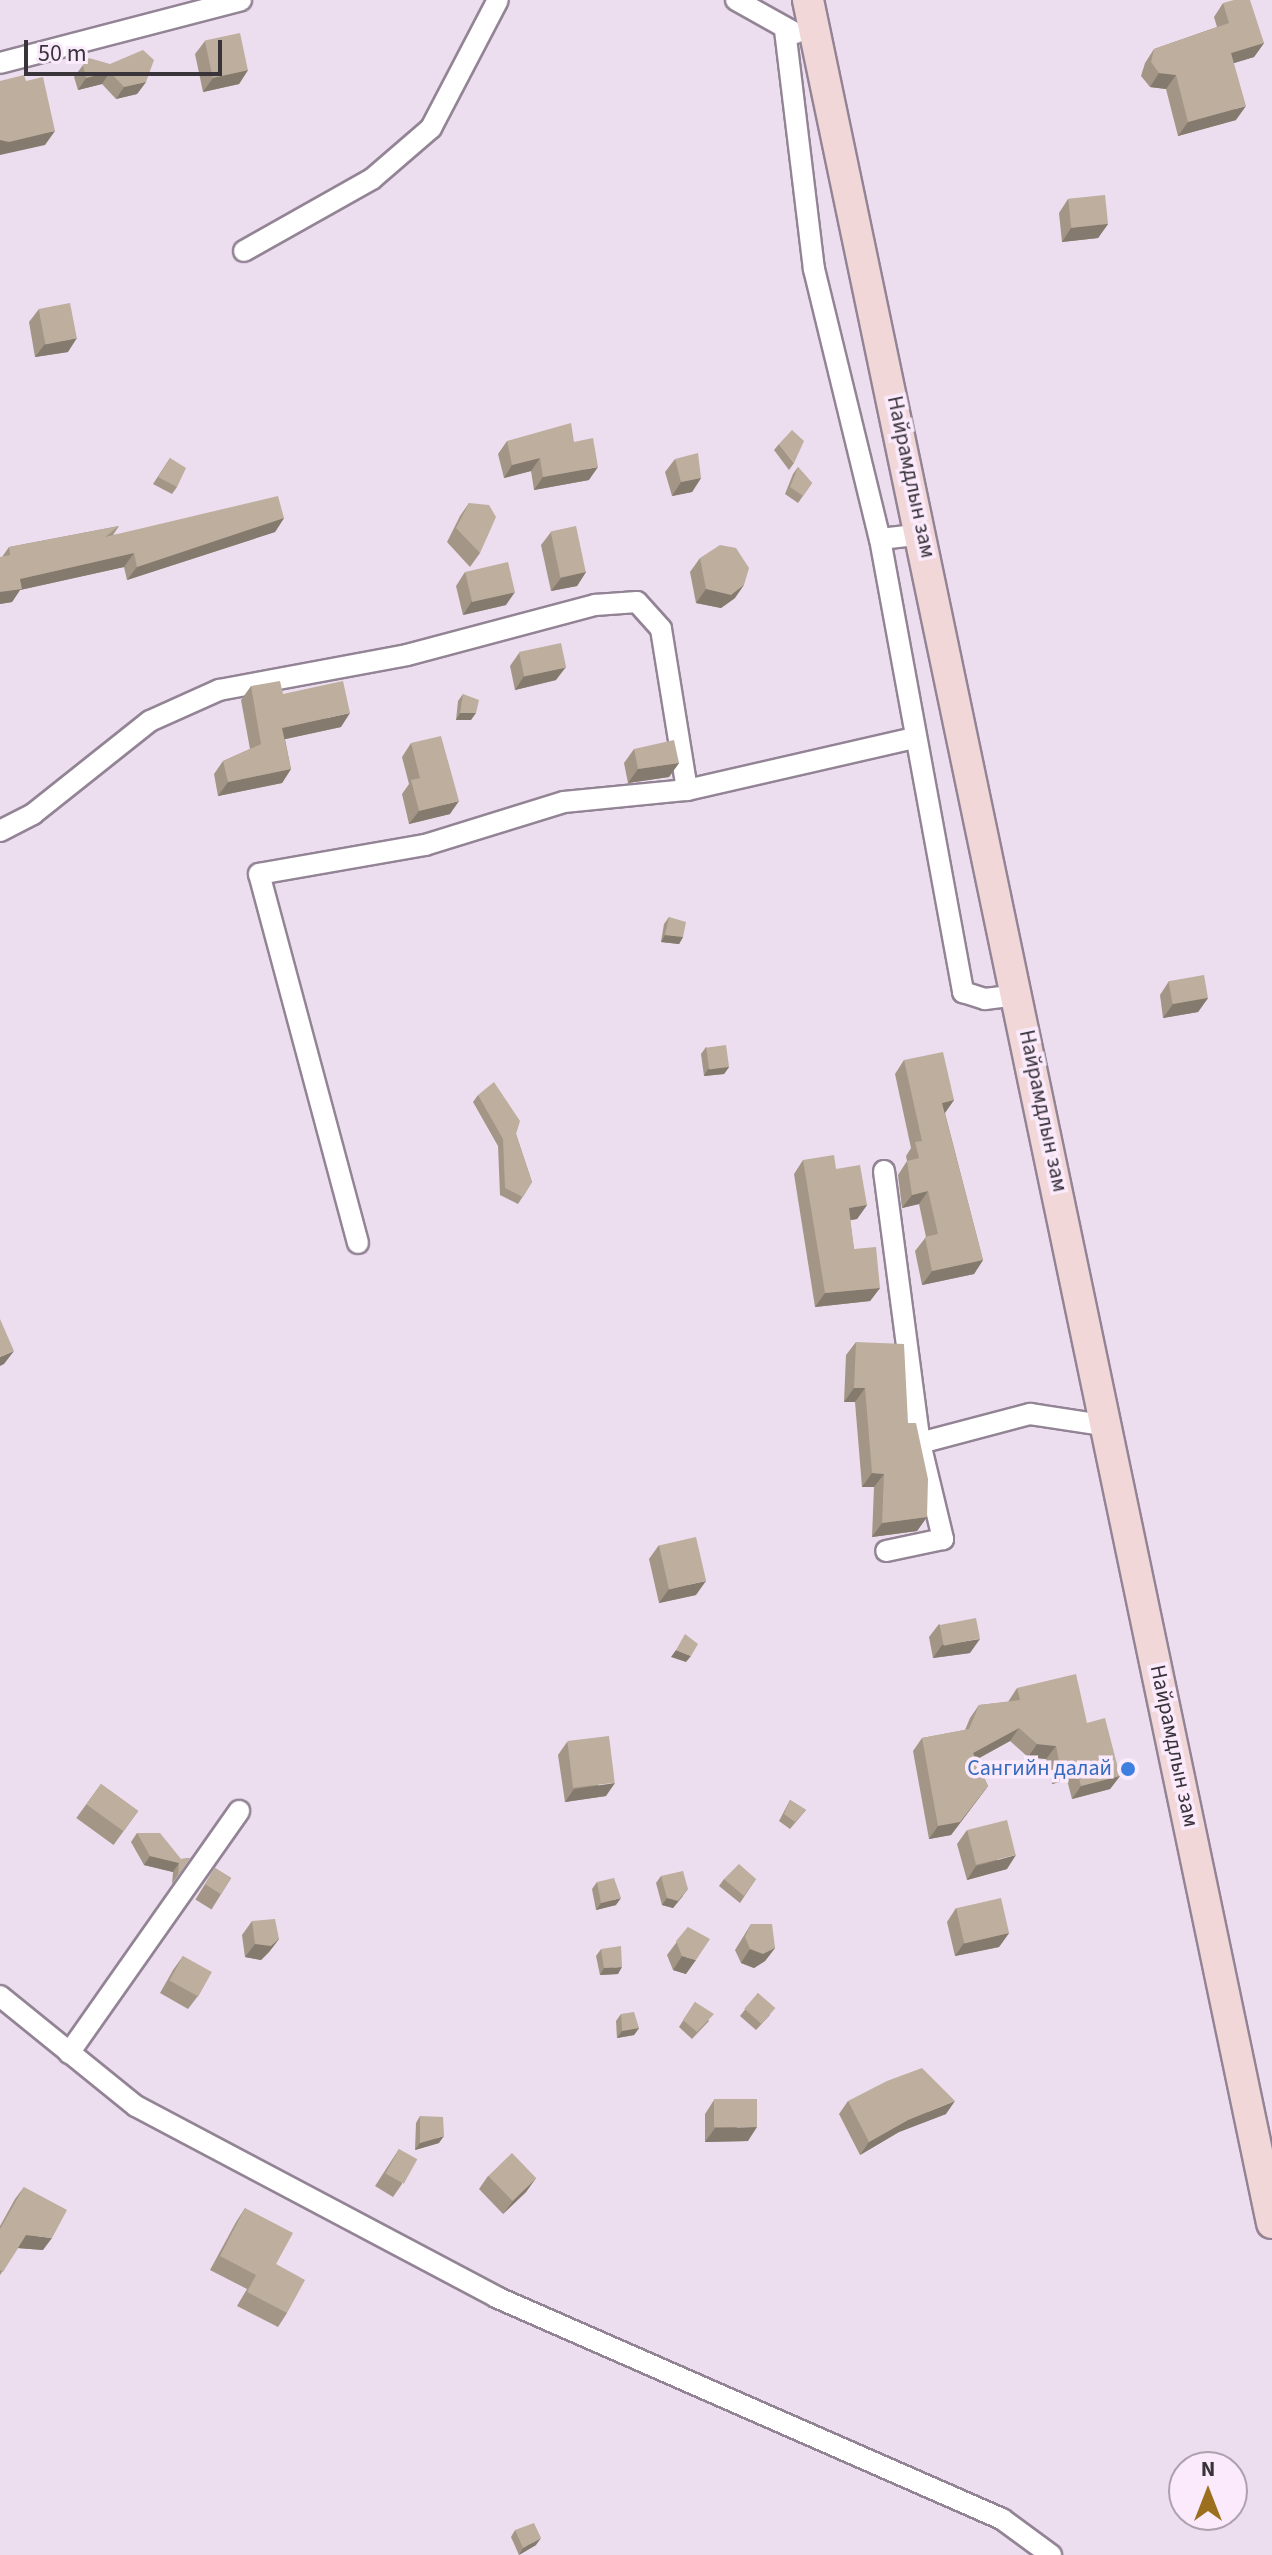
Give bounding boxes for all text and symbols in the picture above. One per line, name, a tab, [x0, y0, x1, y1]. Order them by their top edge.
scale bar	[28, 24, 226, 74]
text: 50 m	[38, 36, 87, 71]
street label: Найрамдлын зам	[881, 393, 941, 561]
street label: Найрамдлын зам	[1013, 1027, 1073, 1195]
street label: Найрамдлын зам	[1144, 1662, 1204, 1830]
place label: Сангийн далай	[967, 1756, 1112, 1782]
marker: Сангийн далай	[1119, 1760, 1137, 1778]
north arrow	[1168, 2451, 1248, 2531]
text: N	[1201, 2453, 1215, 2485]

